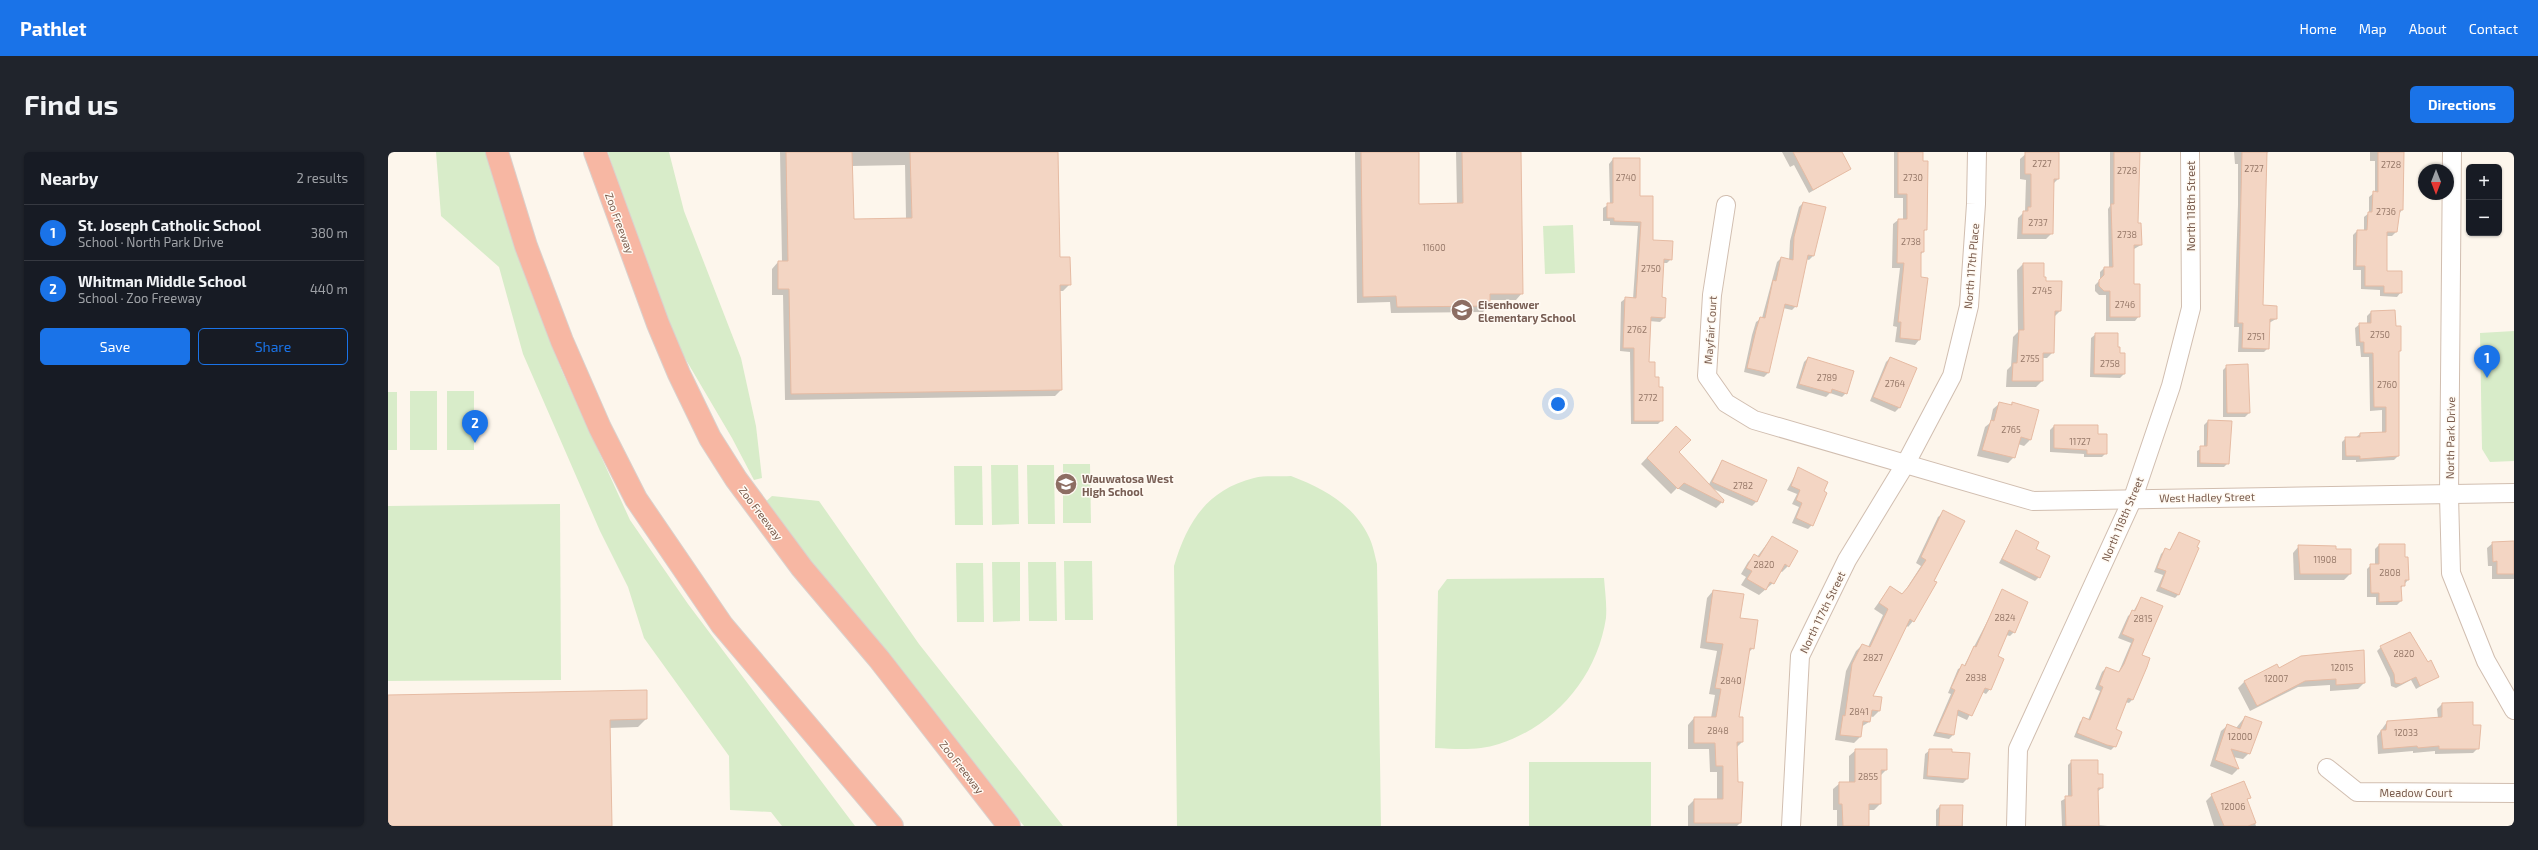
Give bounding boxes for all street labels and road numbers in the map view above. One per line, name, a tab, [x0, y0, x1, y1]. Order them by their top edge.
street label: North 118th Street	[2184, 161, 2197, 251]
street label: Zoo Freeway	[603, 191, 637, 255]
street label: North 117th Place	[1961, 223, 1981, 309]
street label: Mayfair Court	[1701, 295, 1719, 365]
street label: North Park Drive	[2443, 397, 2457, 479]
street label: North 118th Street	[2098, 475, 2146, 563]
street label: Zoo Freeway	[737, 484, 786, 543]
street label: West Hadley Street	[2159, 490, 2255, 504]
street label: North 117th Street	[1797, 569, 1847, 655]
street label: Zoo Freeway	[937, 738, 987, 796]
street label: Meadow Court	[2380, 786, 2452, 799]

